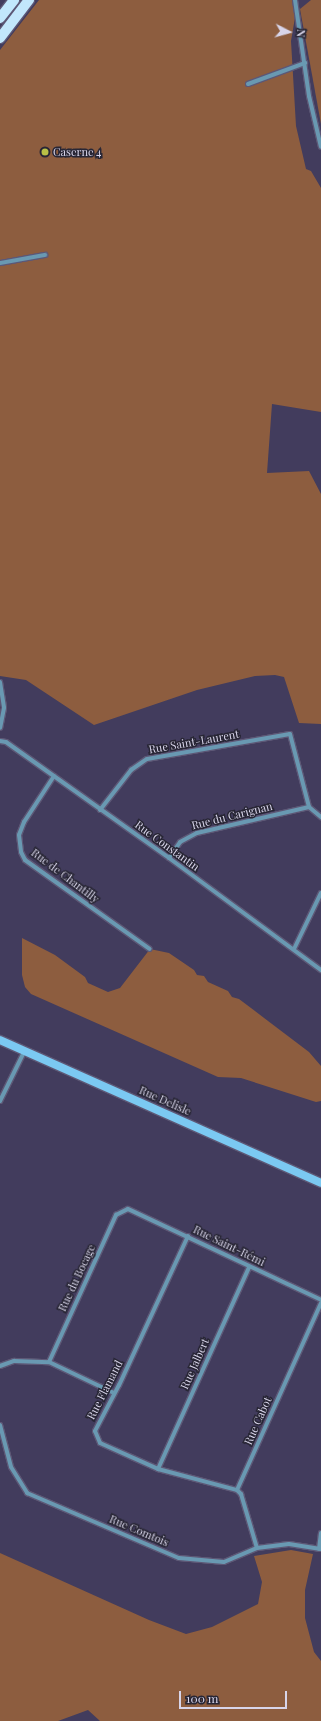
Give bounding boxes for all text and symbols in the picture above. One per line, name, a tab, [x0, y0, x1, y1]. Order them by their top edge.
north arrow	[269, 12, 309, 52]
text: N	[294, 29, 309, 38]
place label: Caserne 4	[53, 145, 102, 159]
marker: Caserne 4	[40, 147, 50, 157]
street label: Rue Saint-Laurent	[148, 728, 240, 756]
street label: Rue du Carignan	[190, 800, 274, 832]
street label: Rue Constantin	[132, 818, 202, 874]
street label: Rue de Chantilly	[28, 846, 102, 906]
street label: Rue Delisle	[137, 1084, 193, 1118]
street label: Rue Saint-Rémi	[191, 1223, 267, 1269]
street label: Rue du Bocage	[56, 1242, 98, 1314]
street label: Rue Jalbert	[178, 1336, 212, 1392]
street label: Rue Flamand	[84, 1358, 126, 1422]
street label: Rue Cabot	[242, 1395, 274, 1447]
street label: Rue Comtois	[107, 1513, 171, 1549]
scale bar	[181, 1683, 289, 1709]
text: 100 m	[186, 1690, 218, 1706]

